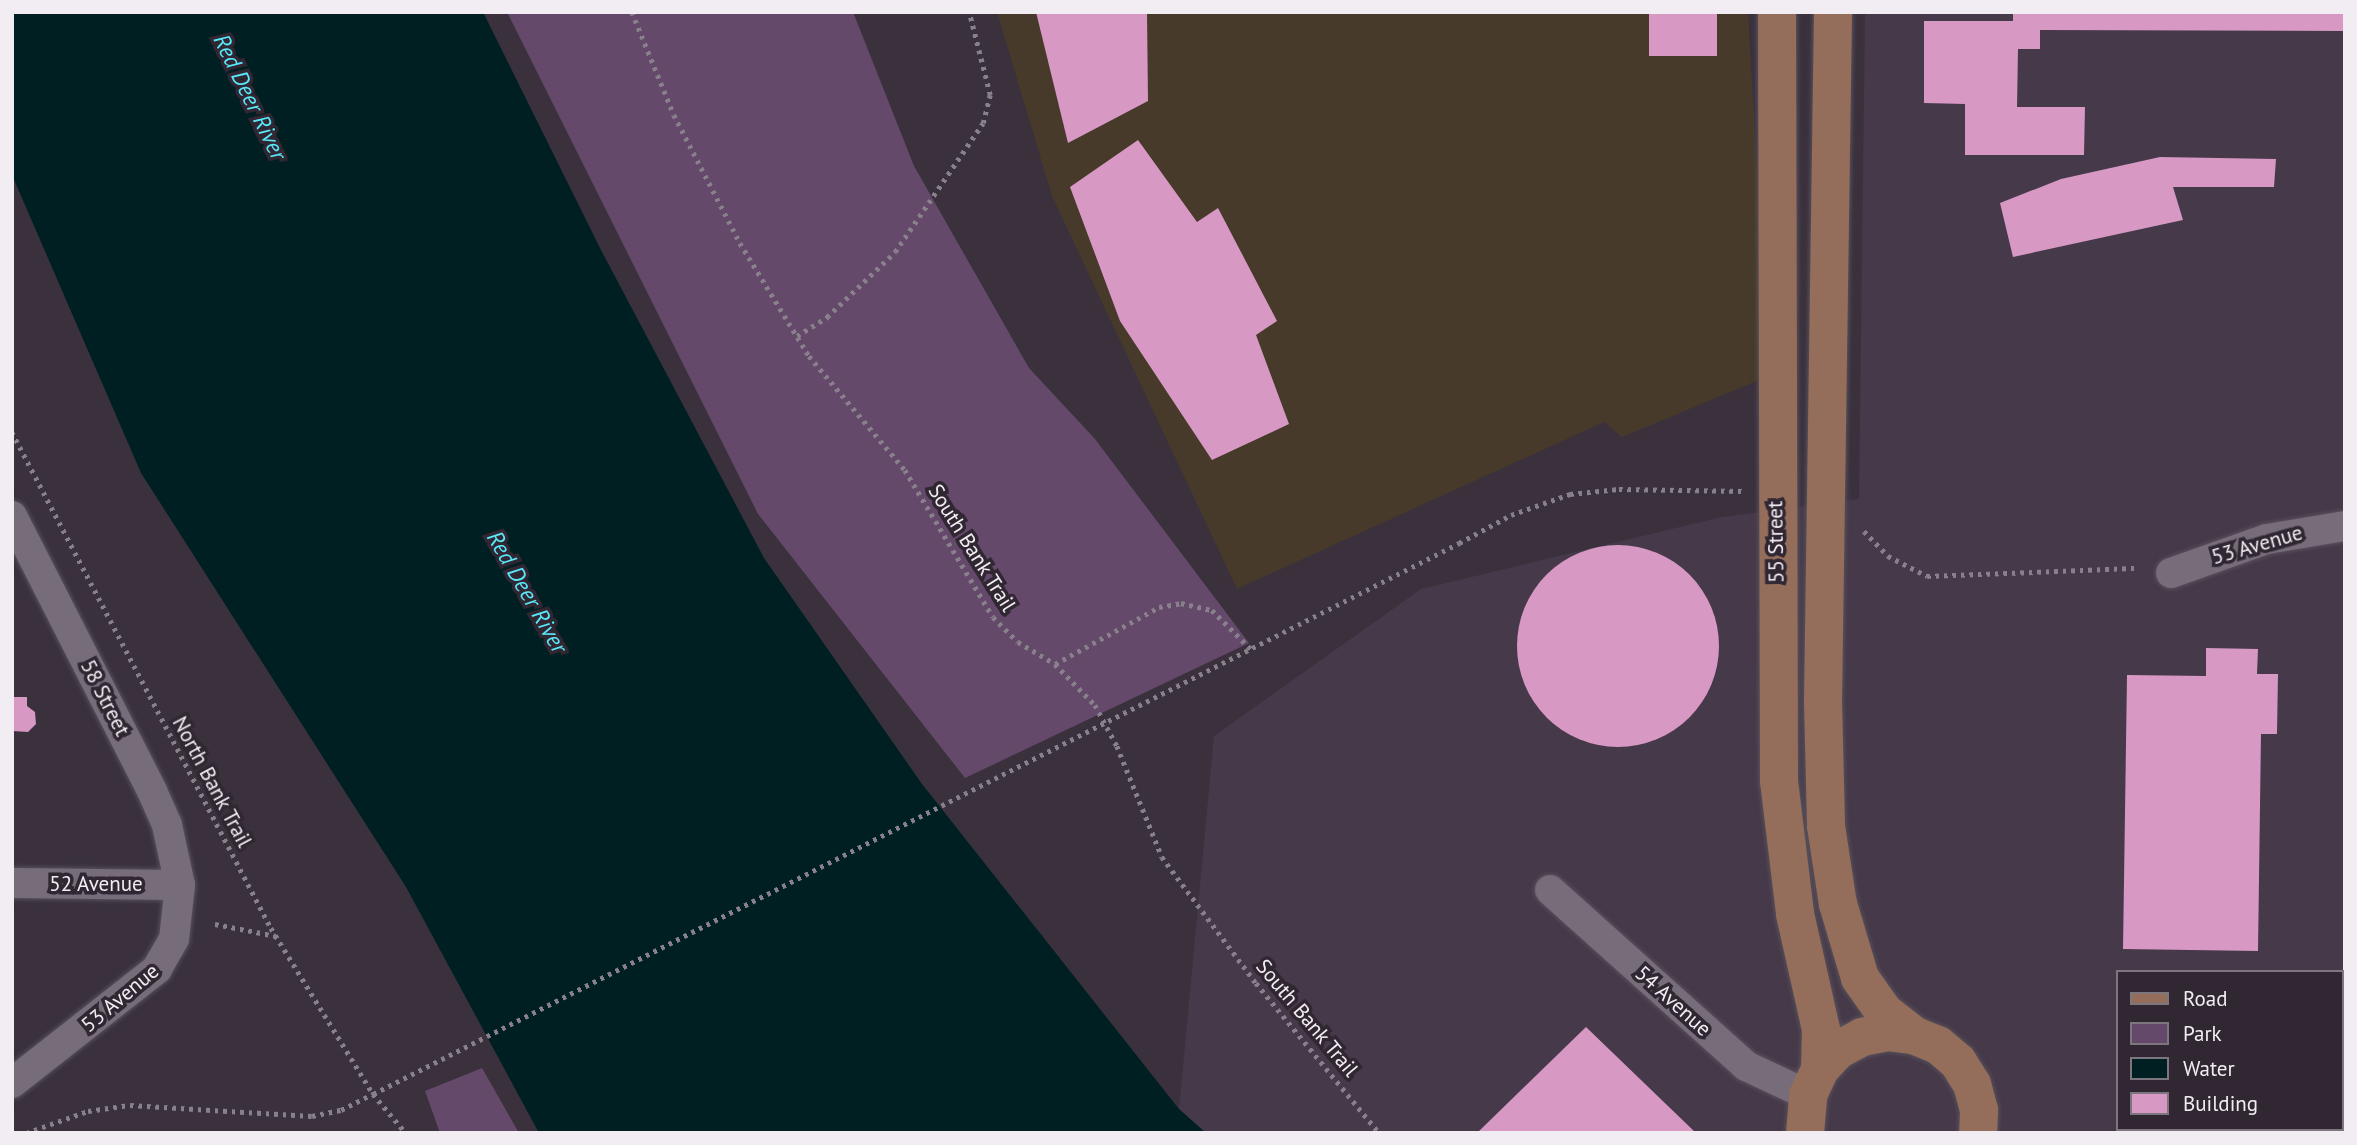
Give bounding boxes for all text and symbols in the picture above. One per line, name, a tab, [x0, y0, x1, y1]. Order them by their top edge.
water label: Red Deer River	[208, 30, 292, 164]
street label: South Bank Trail	[922, 479, 1022, 617]
street label: 55 Street	[1763, 501, 1789, 583]
street label: 53 Avenue	[2208, 520, 2306, 570]
water label: Red Deer River	[481, 526, 573, 658]
street label: 58 Street	[75, 656, 135, 740]
street label: North Bank Trail	[167, 712, 257, 852]
street label: 52 Avenue	[49, 871, 143, 897]
street label: South Bank Trail	[1250, 954, 1364, 1082]
street label: 53 Avenue	[76, 958, 164, 1038]
street label: 54 Avenue	[1630, 960, 1716, 1042]
legend	[2116, 970, 2343, 1131]
text: Road	[2183, 985, 2227, 1012]
text: Park	[2183, 1020, 2222, 1047]
text: Water	[2183, 1055, 2235, 1082]
text: Building	[2183, 1090, 2258, 1117]

